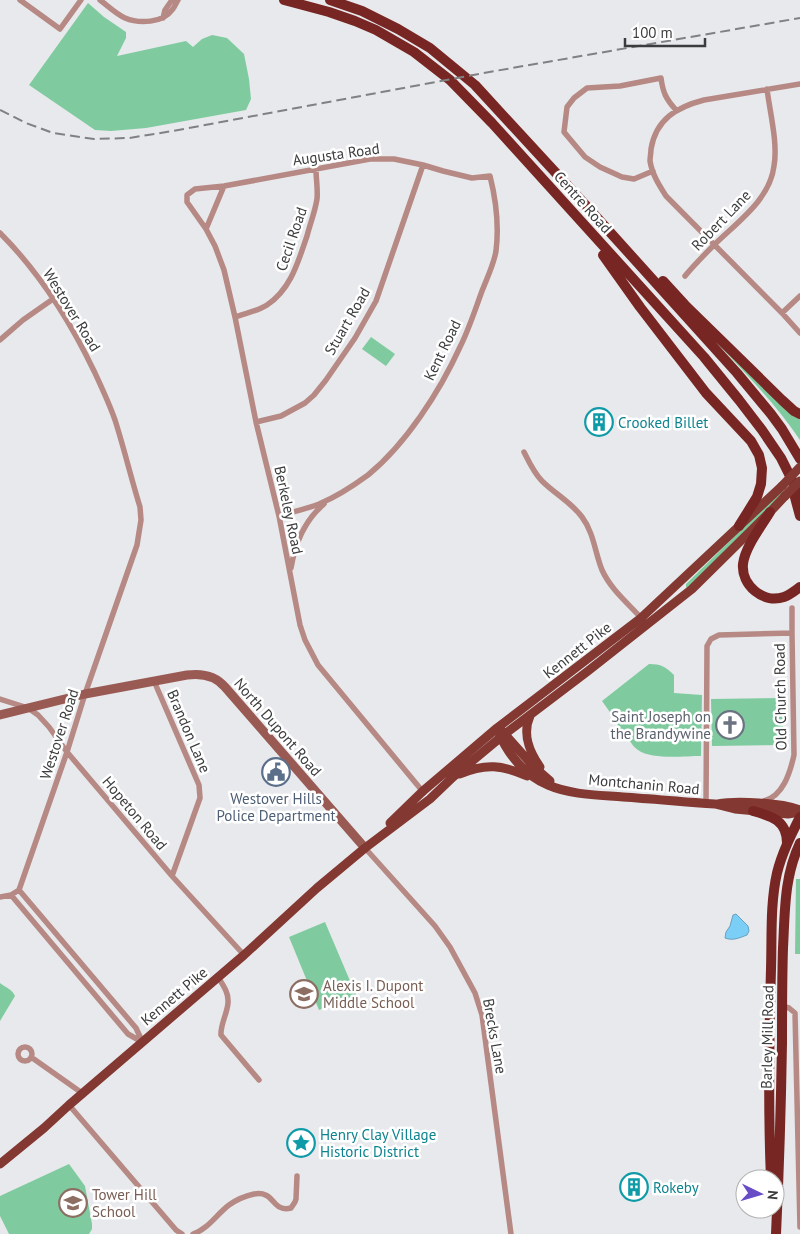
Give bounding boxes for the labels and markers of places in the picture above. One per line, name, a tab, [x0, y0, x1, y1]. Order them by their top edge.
building icon: Crooked Billet	[584, 407, 614, 437]
place label: Crooked Billet	[618, 413, 708, 432]
place label: Saint Joseph on the Brandywine	[611, 707, 711, 743]
church icon: Saint Joseph on the Brandywine	[715, 710, 745, 740]
public building icon: Westover Hills Police Department	[261, 757, 291, 787]
place label: Westover Hills Police Department	[216, 789, 336, 825]
place label: Alexis I. Dupont Middle School	[323, 976, 423, 1012]
school or university icon: Alexis I. Dupont Middle School	[289, 979, 319, 1009]
place label: Henry Clay Village Historic District	[320, 1125, 436, 1161]
place icon: Henry Clay Village Historic District	[286, 1128, 316, 1158]
building icon: Rokeby	[619, 1172, 649, 1202]
place label: Rokeby	[653, 1178, 699, 1197]
place label: Tower Hill School	[92, 1185, 157, 1221]
school or university icon: Tower Hill School	[58, 1188, 88, 1218]

